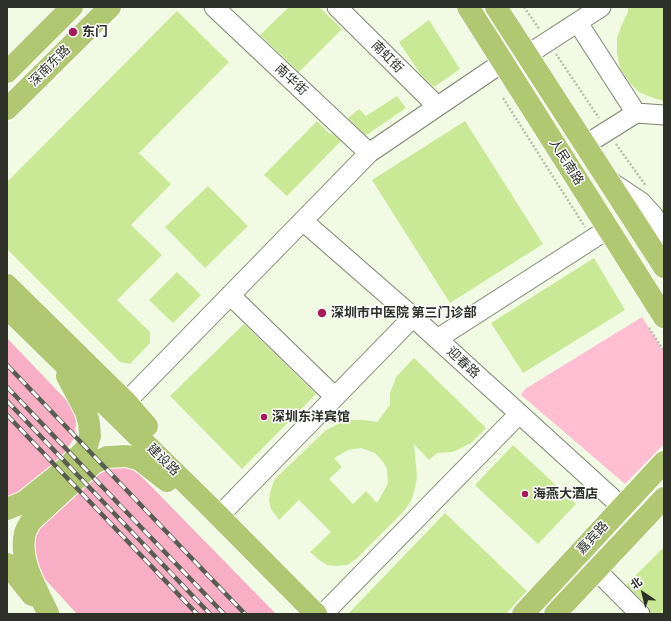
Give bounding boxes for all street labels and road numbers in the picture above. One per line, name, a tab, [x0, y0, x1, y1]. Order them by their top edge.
street label: 南虹街	[368, 38, 406, 76]
street label: 深南东路	[26, 42, 74, 90]
street label: 南华街	[271, 61, 311, 99]
street label: 人民南路	[546, 136, 586, 188]
street label: 迎春路	[443, 344, 483, 382]
street label: 建设路	[144, 441, 182, 479]
street label: 嘉宾路	[574, 518, 612, 558]

